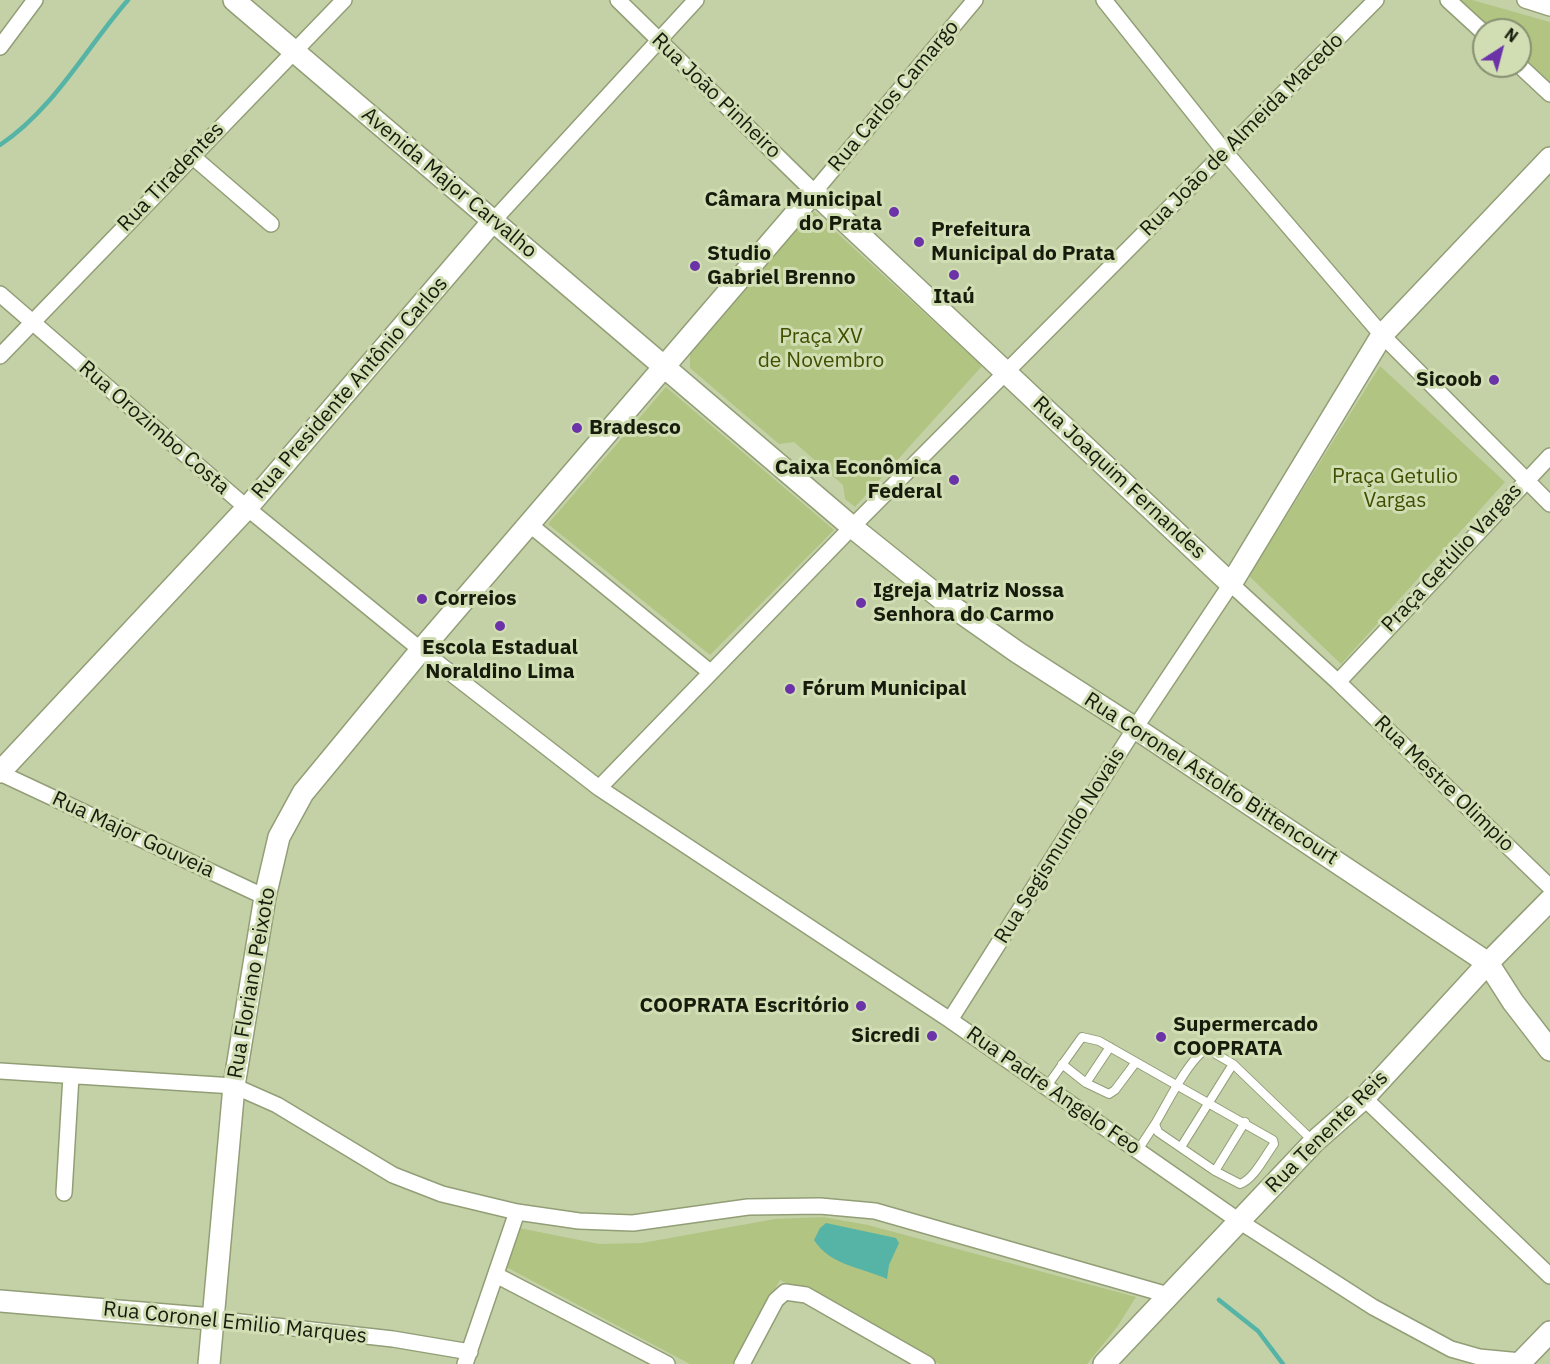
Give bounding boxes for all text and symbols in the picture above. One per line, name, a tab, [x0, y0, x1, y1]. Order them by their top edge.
street label: Rua Carlos Camargo	[823, 15, 965, 177]
north arrow	[1472, 18, 1532, 78]
text: N	[1501, 24, 1522, 47]
street label: Rua João Pinheiro	[646, 28, 786, 164]
street label: Rua João de Almeida Macedo	[1135, 28, 1349, 242]
street label: Avenida Major Carvalho	[356, 102, 542, 264]
street label: Rua Tiradentes	[113, 117, 229, 237]
place label: Câmara Municipal do Prata	[704, 187, 882, 237]
marker: Câmara Municipal do Prata	[887, 205, 901, 219]
place label: Prefeitura Municipal do Prata	[931, 217, 1115, 267]
marker: Prefeitura Municipal do Prata	[912, 235, 926, 249]
place label: Studio Gabriel Brenno	[707, 241, 855, 291]
marker: Studio Gabriel Brenno	[688, 259, 702, 273]
marker: Itaú	[947, 268, 961, 282]
street label: Rua Presidente Antônio Carlos	[247, 272, 453, 504]
place label: Itaú	[933, 284, 975, 310]
park label: Praça XV de Novembro	[758, 324, 884, 374]
street label: Rua Orozimbo Costa	[74, 356, 234, 500]
place label: Sicoob	[1416, 367, 1482, 393]
marker: Sicoob	[1487, 373, 1501, 387]
street label: Rua Joaquim Fernandes	[1027, 391, 1211, 565]
place label: Bradesco	[589, 415, 681, 441]
marker: Bradesco	[570, 421, 584, 435]
place label: Caixa Econômica Federal	[775, 455, 942, 505]
park label: Praça Getulio Vargas	[1332, 464, 1458, 514]
marker: Caixa Econômica Federal	[947, 473, 961, 487]
street label: Praça Getúlio Vargas	[1377, 478, 1527, 638]
place label: Igreja Matriz Nossa Senhora do Carmo	[873, 578, 1064, 628]
place label: Correios	[434, 586, 517, 612]
marker: Correios	[415, 592, 429, 606]
marker: Igreja Matriz Nossa Senhora do Carmo	[854, 596, 868, 610]
marker: Escola Estadual Noraldino Lima	[493, 619, 507, 633]
place label: Escola Estadual Noraldino Lima	[422, 635, 578, 685]
place label: Fórum Municipal	[802, 676, 966, 702]
marker: Fórum Municipal	[783, 682, 797, 696]
street label: Rua Coronel Astolfo Bittencourt	[1079, 687, 1343, 871]
street label: Rua Mestre Olimpio	[1369, 711, 1519, 857]
street label: Rua Segismundo Novais	[989, 743, 1131, 949]
street label: Rua Major Gouveia	[48, 786, 218, 884]
street label: Rua Floriano Peixoto	[223, 885, 281, 1081]
place label: COOPRATA Escritório	[640, 993, 849, 1019]
marker: COOPRATA Escritório	[854, 999, 868, 1013]
place label: Supermercado COOPRATA	[1173, 1012, 1318, 1062]
street label: Rua Padre Angelo Feo	[961, 1022, 1145, 1160]
place label: Sicredi	[851, 1023, 920, 1049]
marker: Sicredi	[925, 1029, 939, 1043]
marker: Supermercado COOPRATA	[1154, 1030, 1168, 1044]
street label: Rua Tenente Reis	[1260, 1065, 1394, 1199]
street label: Rua Coronel Emilio Marques	[102, 1297, 368, 1349]

